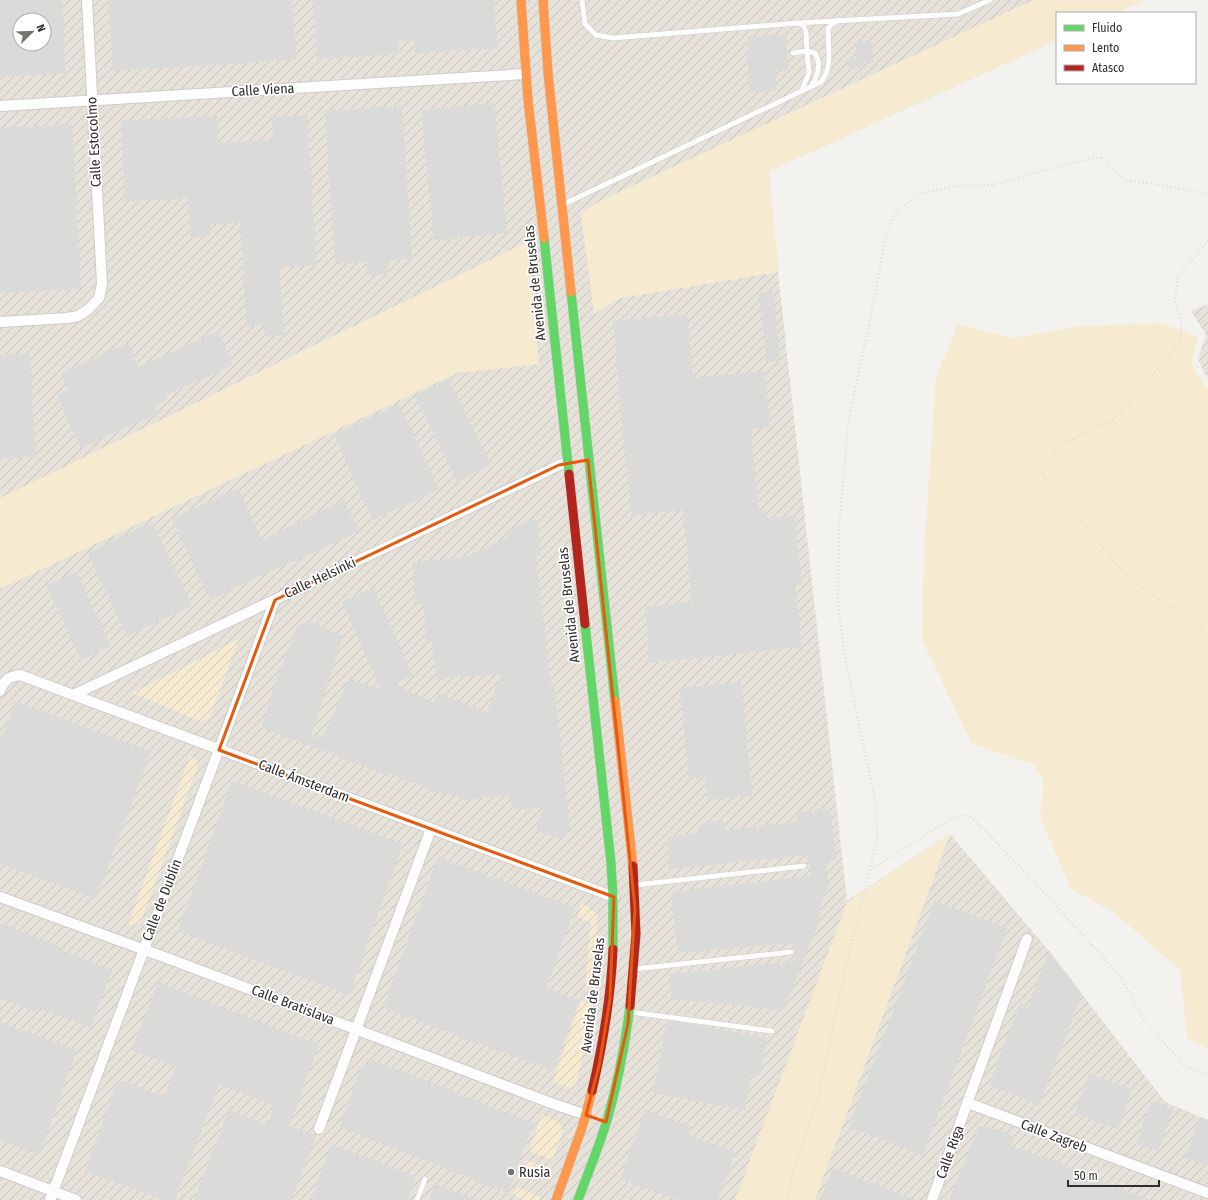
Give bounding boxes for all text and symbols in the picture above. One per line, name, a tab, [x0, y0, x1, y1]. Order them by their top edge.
north arrow	[12, 12, 52, 52]
legend	[1056, 12, 1196, 84]
text: Fluido	[1092, 21, 1122, 35]
text: N	[33, 23, 48, 34]
text: Lento	[1092, 41, 1119, 55]
text: Atasco	[1092, 61, 1124, 75]
street label: Calle Viena	[231, 80, 295, 100]
street label: Calle Estocolmo	[83, 96, 105, 188]
street label: Avenida de Bruselas	[520, 224, 550, 342]
street label: Avenida de Bruselas	[554, 546, 584, 664]
street label: Calle Helsinki	[281, 554, 359, 602]
street label: Calle Ámsterdam	[256, 755, 352, 806]
street label: Calle de Dublín	[139, 857, 185, 943]
street label: Avenida de Bruselas	[578, 936, 608, 1054]
street label: Calle Bratislava	[249, 981, 337, 1029]
street label: Calle Zagreb	[1018, 1116, 1090, 1156]
street label: Calle Riga	[933, 1123, 968, 1181]
scale bar	[1068, 1162, 1159, 1188]
place label: Rusia	[519, 1164, 550, 1181]
marker: Rusia	[506, 1167, 516, 1177]
text: 50 m	[1074, 1169, 1098, 1183]

